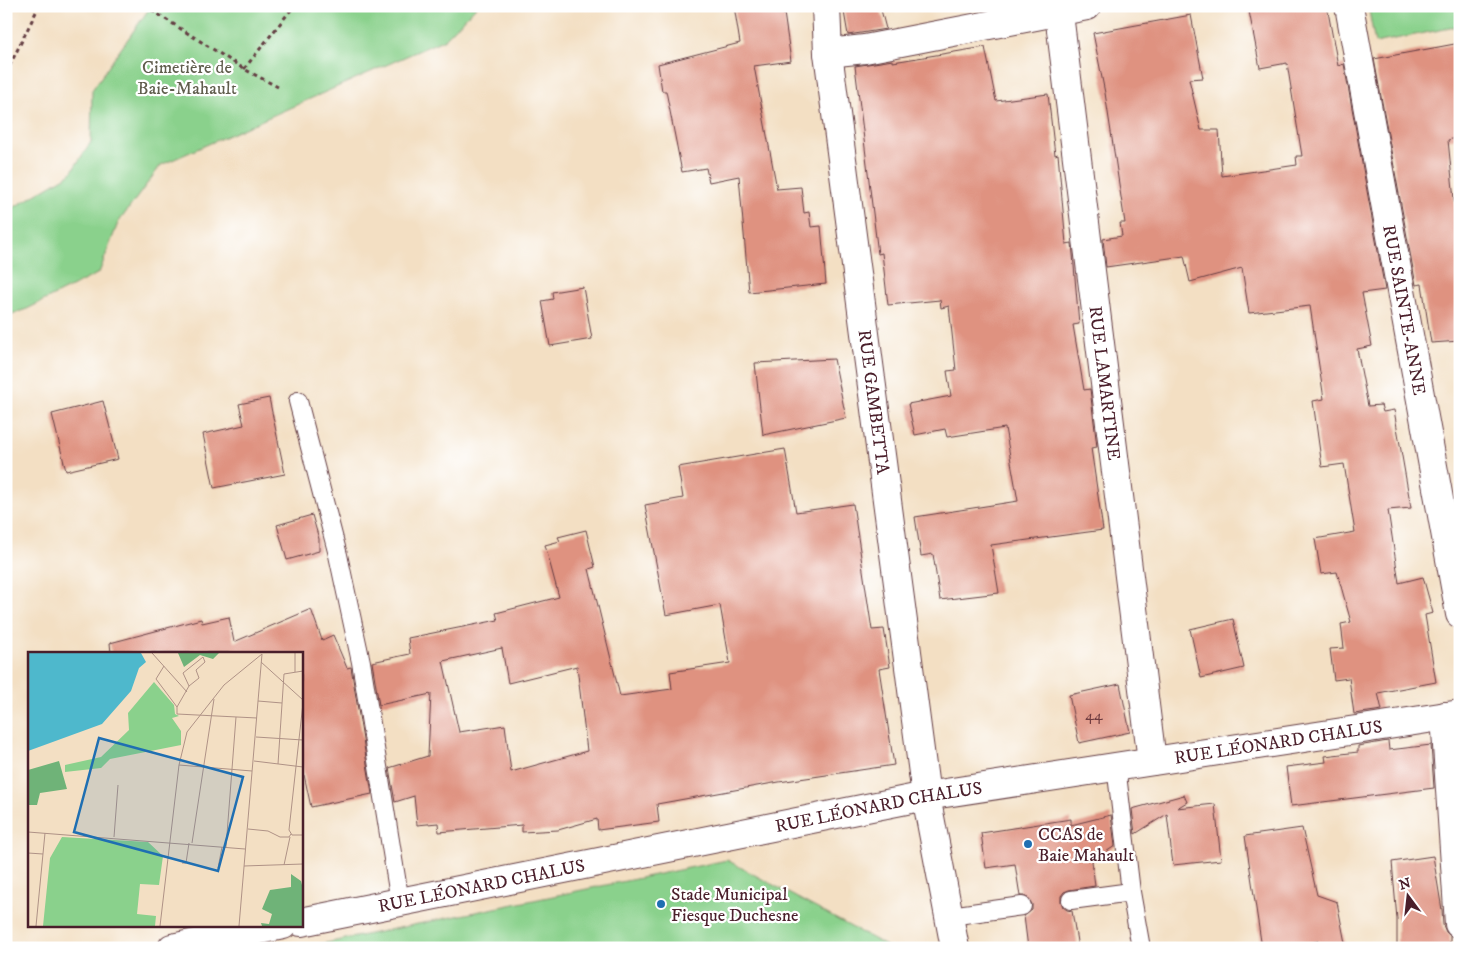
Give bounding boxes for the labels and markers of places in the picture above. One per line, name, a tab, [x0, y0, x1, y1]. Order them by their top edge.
place label: CCAS de Baie Mahault	[1038, 824, 1134, 867]
marker: CCAS de Baie Mahault	[1022, 838, 1034, 850]
place label: Stade Municipal Fiesque Duchesne	[671, 884, 799, 927]
marker: Stade Municipal Fiesque Duchesne	[655, 898, 667, 910]

